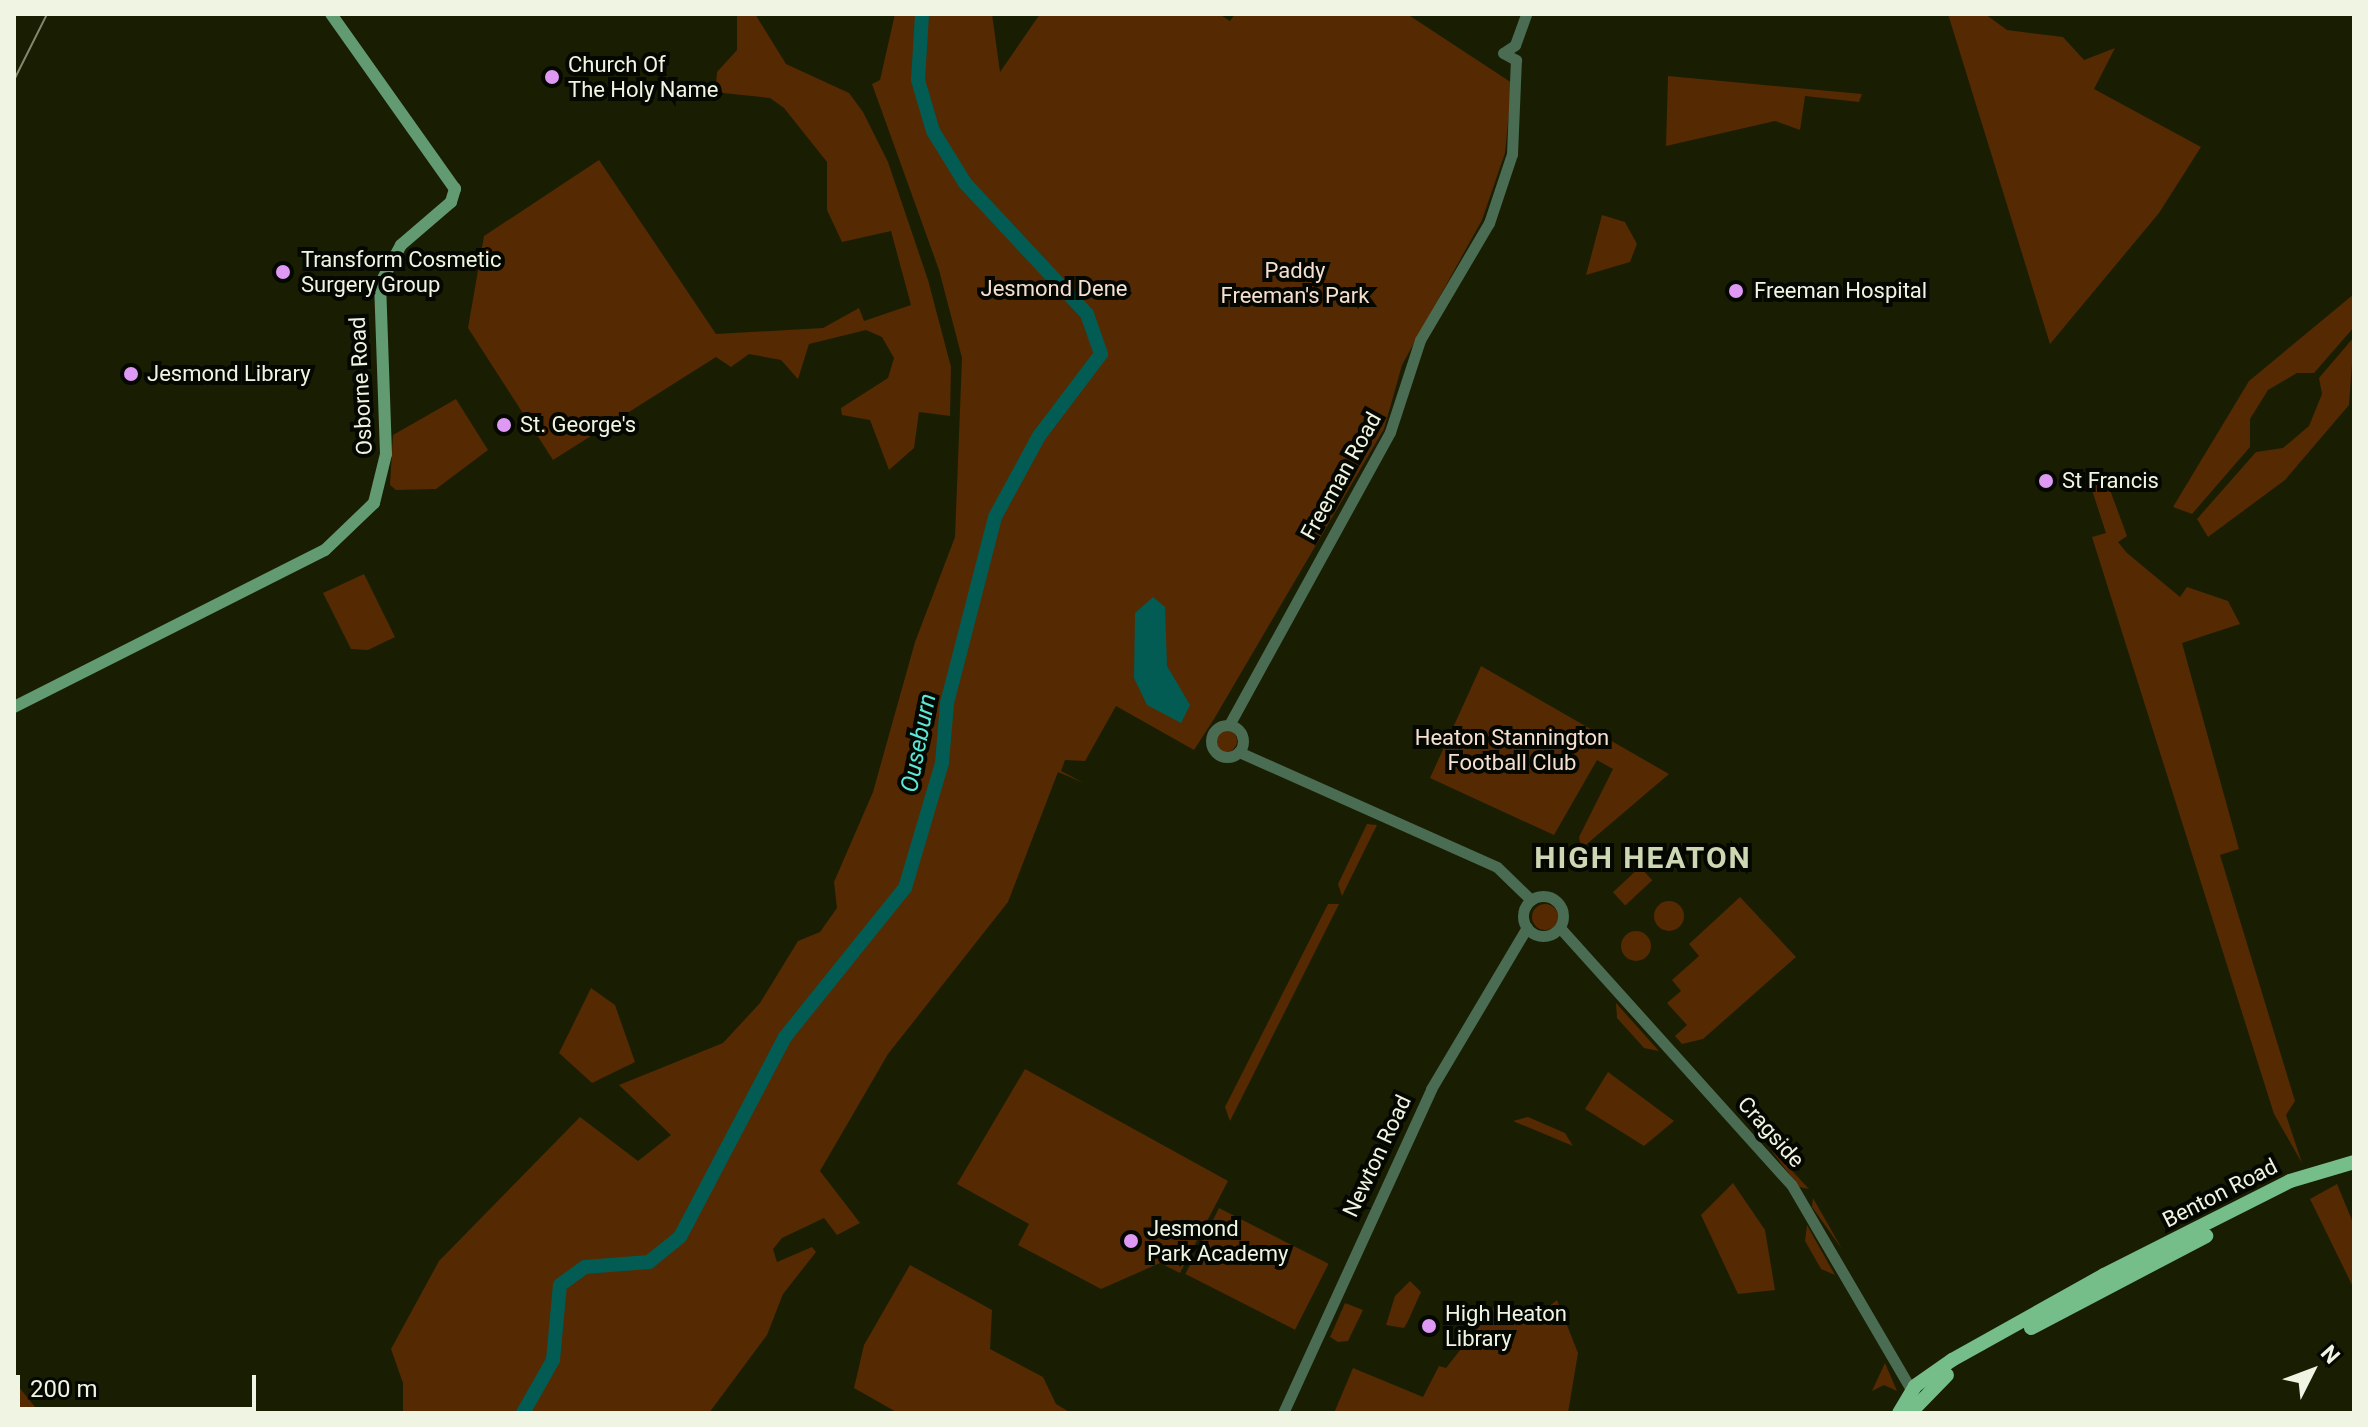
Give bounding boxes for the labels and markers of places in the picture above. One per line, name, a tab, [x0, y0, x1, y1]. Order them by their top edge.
place label: Church Of The Holy Name	[568, 51, 718, 102]
marker: Church Of The Holy Name	[543, 68, 561, 86]
place label: Transform Cosmetic Surgery Group	[301, 246, 501, 298]
marker: Transform Cosmetic Surgery Group	[272, 261, 294, 283]
place label: Freeman Hospital	[1754, 278, 1927, 304]
marker: Freeman Hospital	[1725, 280, 1747, 302]
place label: Jesmond Library	[147, 361, 311, 387]
marker: Jesmond Library	[122, 365, 140, 383]
place label: St. George's	[520, 412, 636, 438]
marker: St. George's	[495, 416, 513, 434]
place label: St Francis	[2062, 468, 2159, 494]
marker: St Francis	[2037, 472, 2055, 490]
place label: Jesmond Park Academy	[1147, 1215, 1288, 1266]
marker: Jesmond Park Academy	[1122, 1232, 1140, 1250]
place label: High Heaton Library	[1445, 1300, 1567, 1352]
marker: High Heaton Library	[1420, 1317, 1438, 1335]

